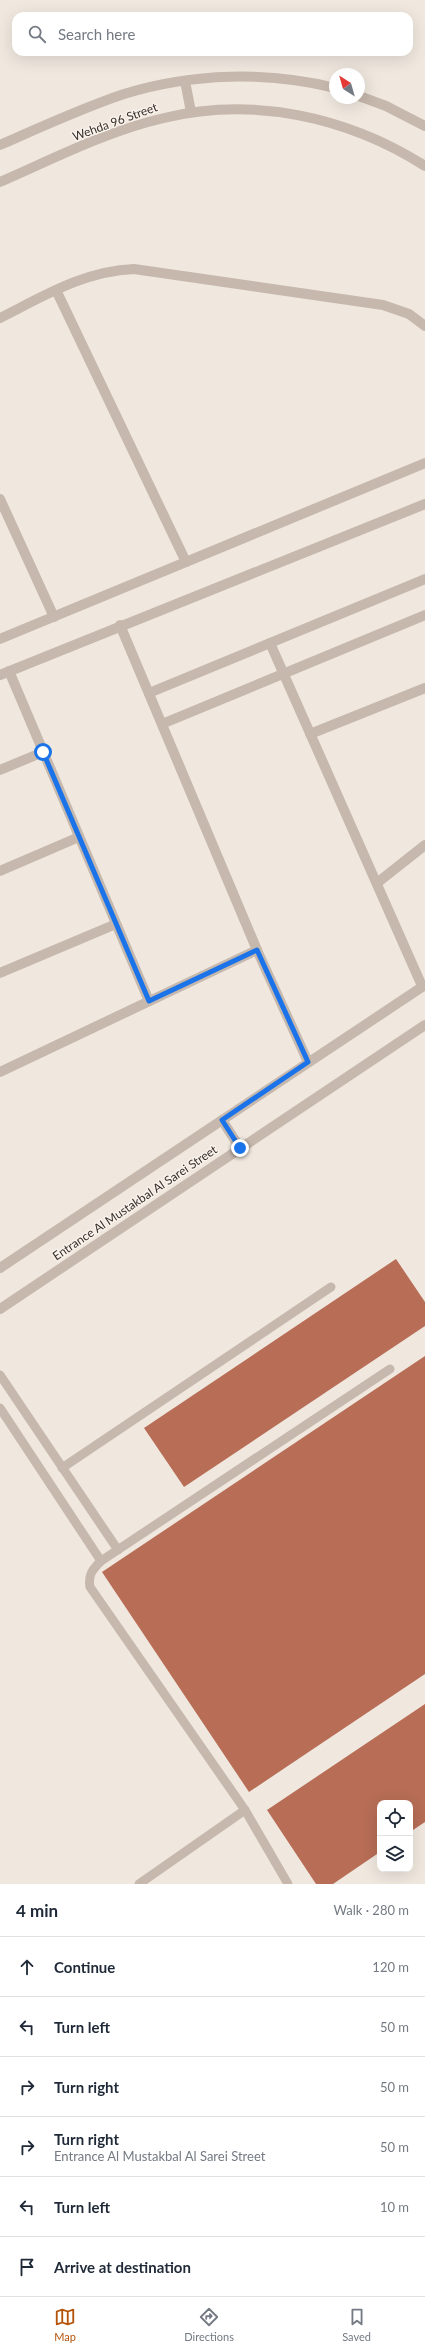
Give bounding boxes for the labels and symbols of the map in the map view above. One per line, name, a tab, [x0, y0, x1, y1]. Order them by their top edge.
north arrow	[329, 68, 365, 104]
street label: Wehda 96 Street	[70, 99, 160, 144]
route start	[34, 743, 52, 761]
route end	[231, 1139, 249, 1157]
street label: Entrance Al Mustakbal Al Sarei Street	[50, 1141, 220, 1263]

